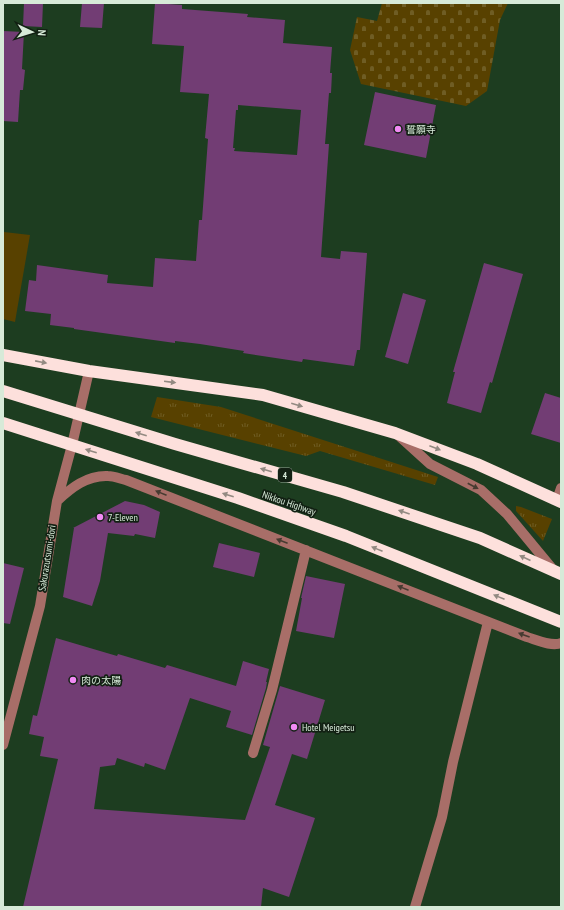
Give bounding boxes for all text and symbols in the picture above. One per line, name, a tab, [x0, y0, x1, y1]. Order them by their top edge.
north arrow	[12, 12, 52, 52]
text: N	[35, 29, 49, 36]
place label: 誓願寺	[406, 123, 436, 136]
marker: 誓願寺	[393, 124, 403, 134]
one-way arrow	[35, 359, 47, 365]
one-way arrow	[164, 379, 176, 385]
one-way arrow	[292, 402, 304, 408]
one-way arrow	[135, 431, 147, 437]
one-way arrow	[429, 446, 441, 452]
one-way arrow	[85, 448, 97, 454]
one-way arrow	[260, 467, 272, 473]
road number: 4	[278, 468, 292, 482]
one-way arrow	[467, 482, 479, 489]
street label: Nikkou Highway	[260, 488, 318, 518]
one-way arrow	[154, 490, 166, 496]
one-way arrow	[222, 492, 234, 498]
one-way arrow	[398, 509, 410, 515]
place label: 7-Eleven	[108, 511, 138, 524]
marker: 7-Eleven	[95, 512, 105, 522]
street label: Sakurazutsumi-dori	[35, 524, 59, 592]
one-way arrow	[275, 537, 287, 543]
one-way arrow	[370, 545, 382, 551]
one-way arrow	[520, 555, 531, 561]
one-way arrow	[397, 585, 408, 591]
one-way arrow	[492, 594, 504, 600]
one-way arrow	[517, 632, 529, 638]
place label: 肉の太陽	[81, 674, 121, 687]
marker: 肉の太陽	[68, 675, 78, 685]
place label: Hotel Meigetsu	[302, 721, 355, 734]
marker: Hotel Meigetsu	[289, 722, 299, 732]

